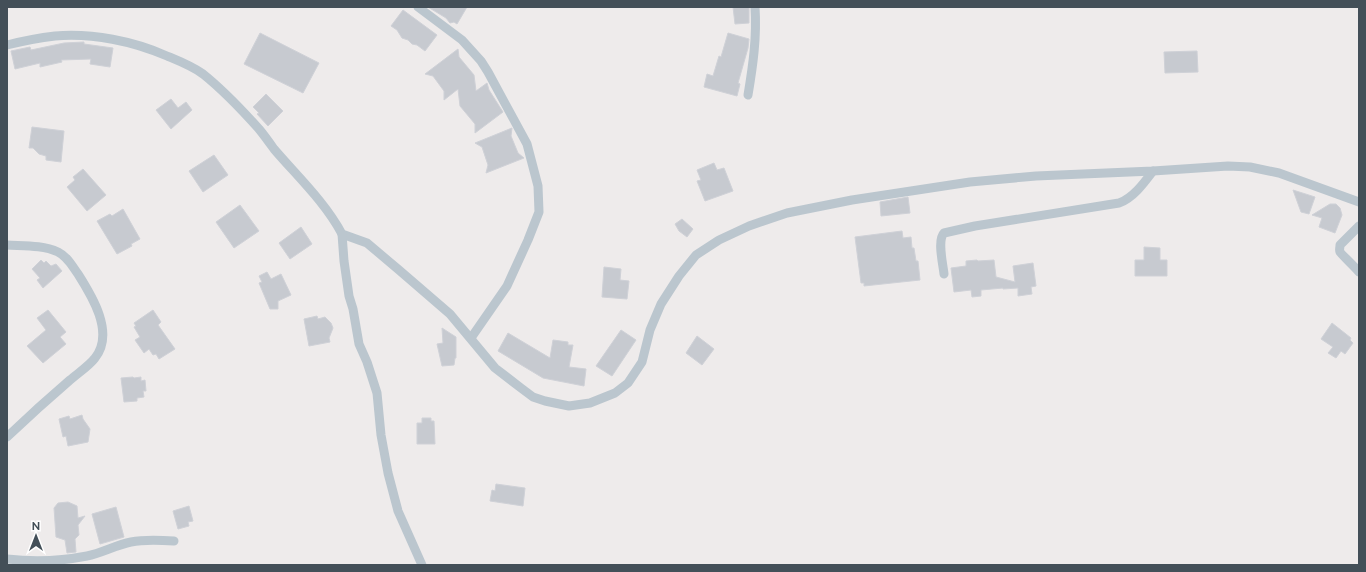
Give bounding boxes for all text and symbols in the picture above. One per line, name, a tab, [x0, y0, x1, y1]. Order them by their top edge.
north arrow	[16, 516, 56, 556]
text: N	[32, 520, 40, 533]

